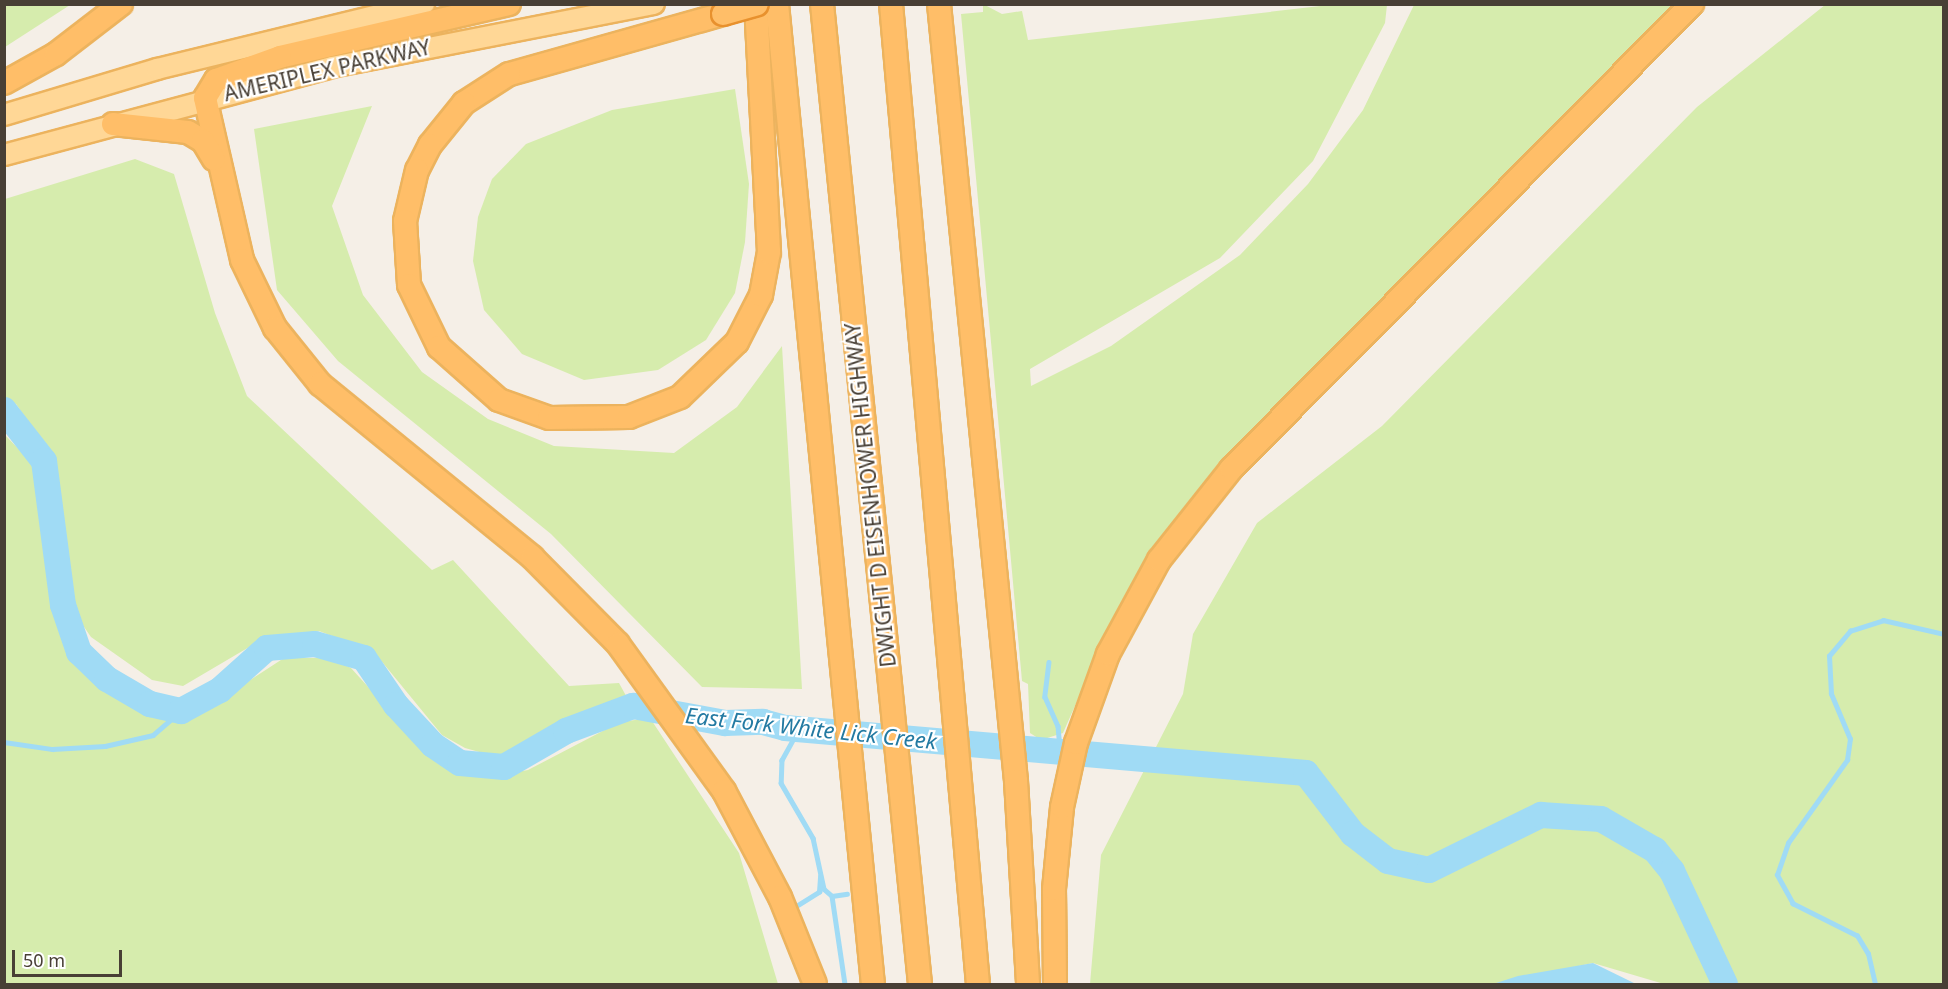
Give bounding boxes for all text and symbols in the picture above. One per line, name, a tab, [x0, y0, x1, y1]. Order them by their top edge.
street label: AMERIPLEX PARKWAY	[221, 34, 433, 106]
street label: DWIGHT D EISENHOWER HIGHWAY	[839, 322, 901, 668]
water label: East Fork White Lick Creek	[684, 702, 938, 754]
scale bar	[15, 938, 124, 976]
text: 50 m	[23, 948, 65, 972]

